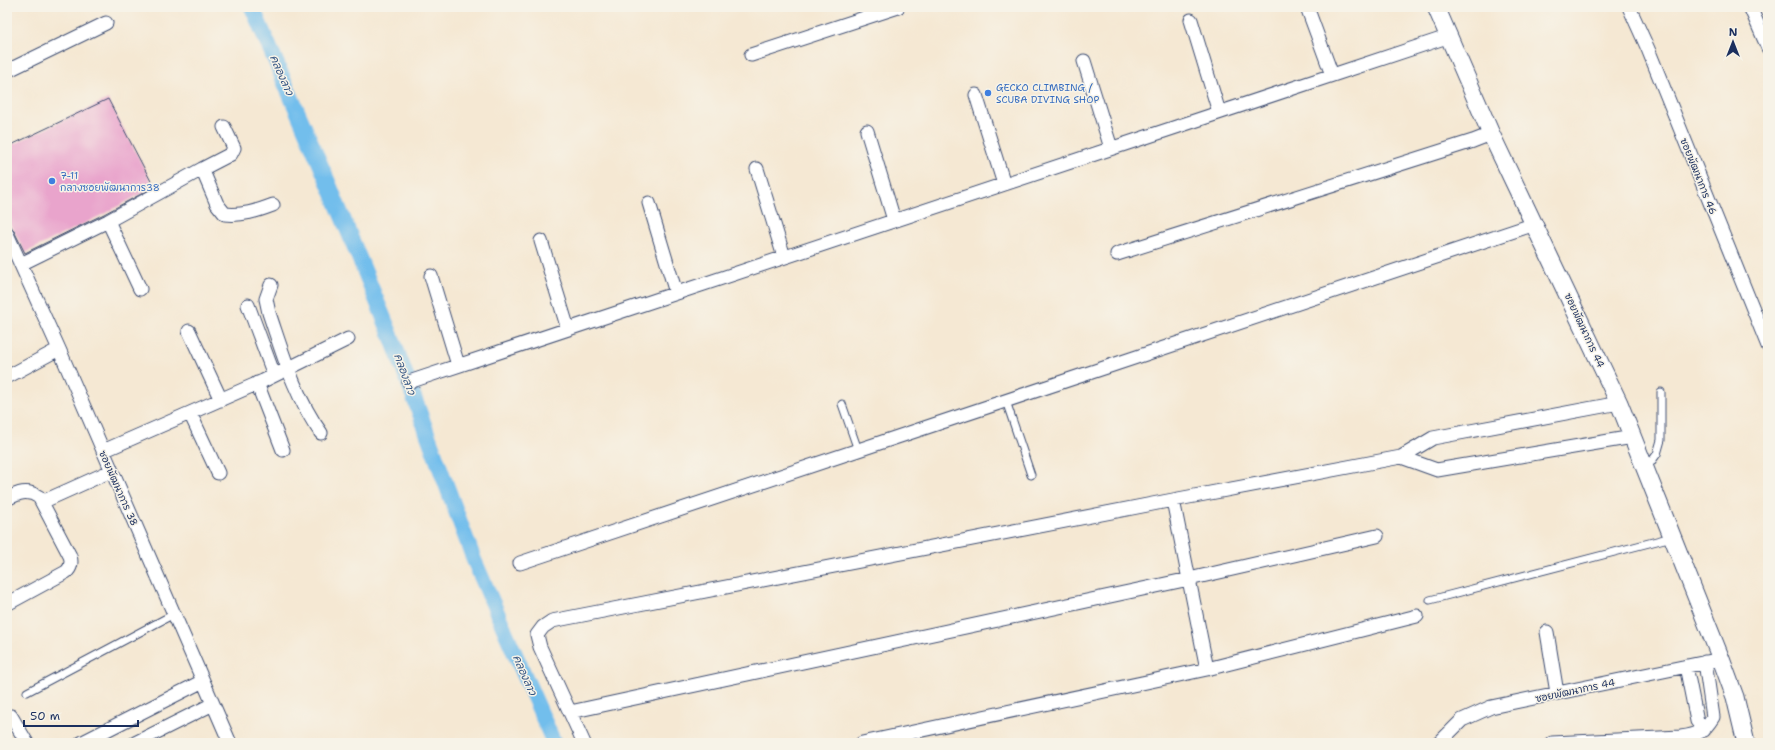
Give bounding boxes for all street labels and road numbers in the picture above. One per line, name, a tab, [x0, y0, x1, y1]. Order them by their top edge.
street label: ซอยพัฒนาการ 46	[1677, 136, 1720, 216]
street label: ซอยพัฒนาการ 44	[1562, 291, 1608, 370]
street label: ซอยพัฒนาการ 38	[96, 449, 141, 528]
street label: ซอยพัฒนาการ 44	[1534, 676, 1616, 705]

